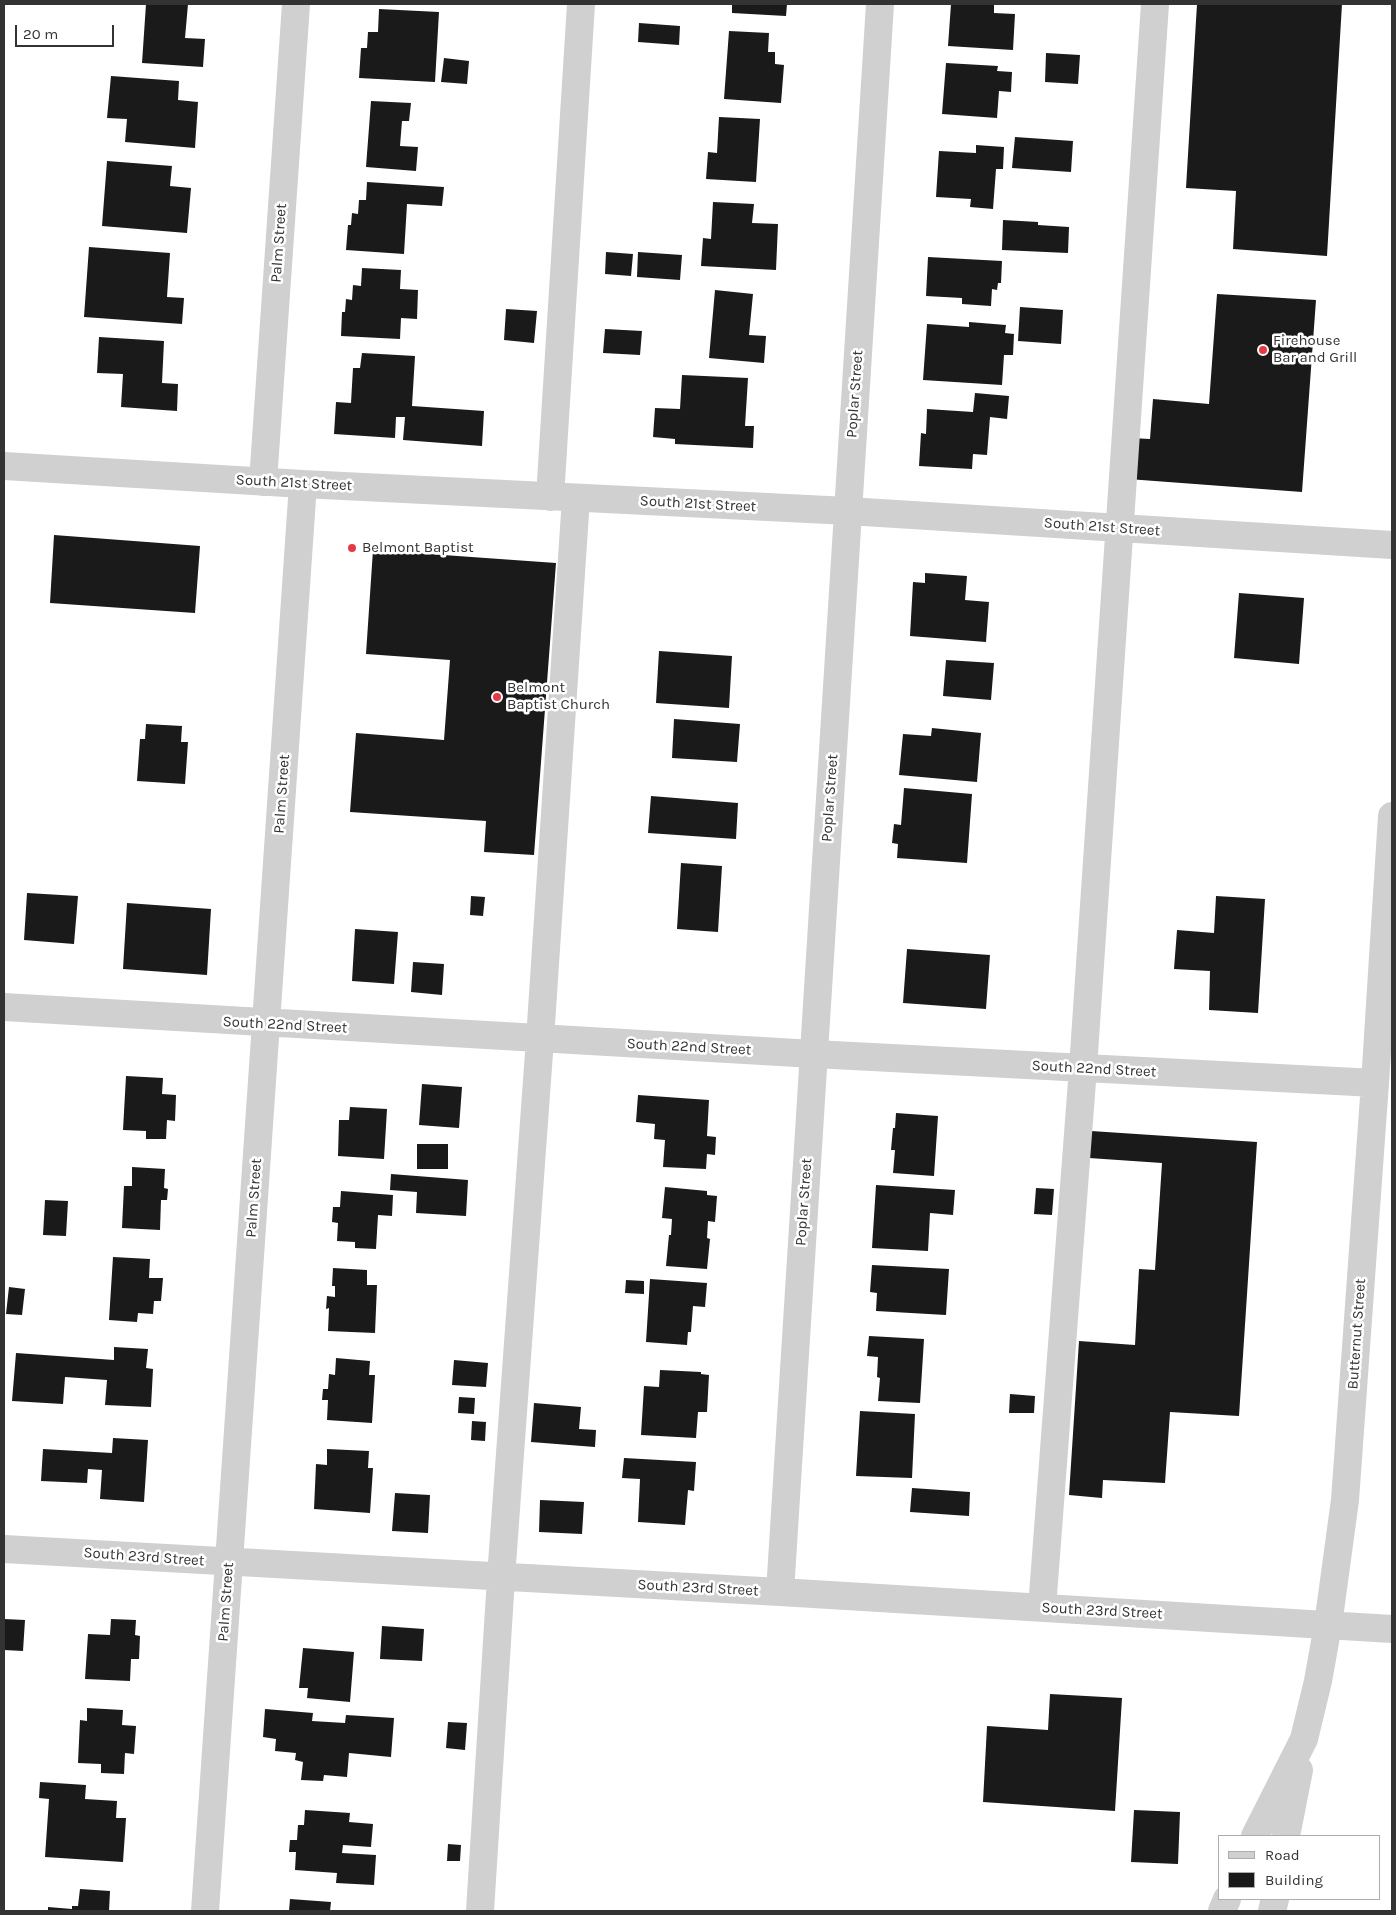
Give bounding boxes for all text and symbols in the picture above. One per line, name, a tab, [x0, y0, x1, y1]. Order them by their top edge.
scale bar	[18, 15, 116, 47]
text: 20 m	[23, 25, 58, 43]
street label: Palm Street	[267, 203, 291, 283]
place label: Firehouse Bar and Grill	[1273, 332, 1357, 367]
marker: Firehouse Bar and Grill	[1257, 344, 1269, 356]
street label: Poplar Street	[843, 350, 867, 438]
street label: South 21st Street	[235, 471, 353, 495]
street label: South 21st Street	[639, 492, 757, 516]
street label: South 21st Street	[1043, 514, 1161, 540]
place label: Belmont Baptist	[362, 539, 474, 557]
marker: Belmont Baptist	[346, 542, 358, 554]
place label: Belmont Baptist Church	[507, 679, 610, 714]
marker: Belmont Baptist Church	[491, 691, 503, 703]
street label: Palm Street	[270, 754, 294, 834]
street label: Poplar Street	[818, 754, 842, 842]
street label: South 22nd Street	[222, 1013, 348, 1037]
street label: South 22nd Street	[626, 1035, 752, 1059]
street label: South 22nd Street	[1031, 1057, 1157, 1081]
street label: Palm Street	[242, 1158, 266, 1238]
street label: Poplar Street	[792, 1158, 816, 1246]
street label: Butternut Street	[1344, 1278, 1370, 1390]
street label: South 23rd Street	[83, 1544, 205, 1570]
street label: Palm Street	[214, 1562, 238, 1642]
street label: South 23rd Street	[637, 1576, 759, 1600]
street label: South 23rd Street	[1041, 1599, 1163, 1623]
legend	[1218, 1835, 1381, 1900]
text: Road	[1265, 1846, 1300, 1864]
text: Building	[1265, 1871, 1323, 1889]

